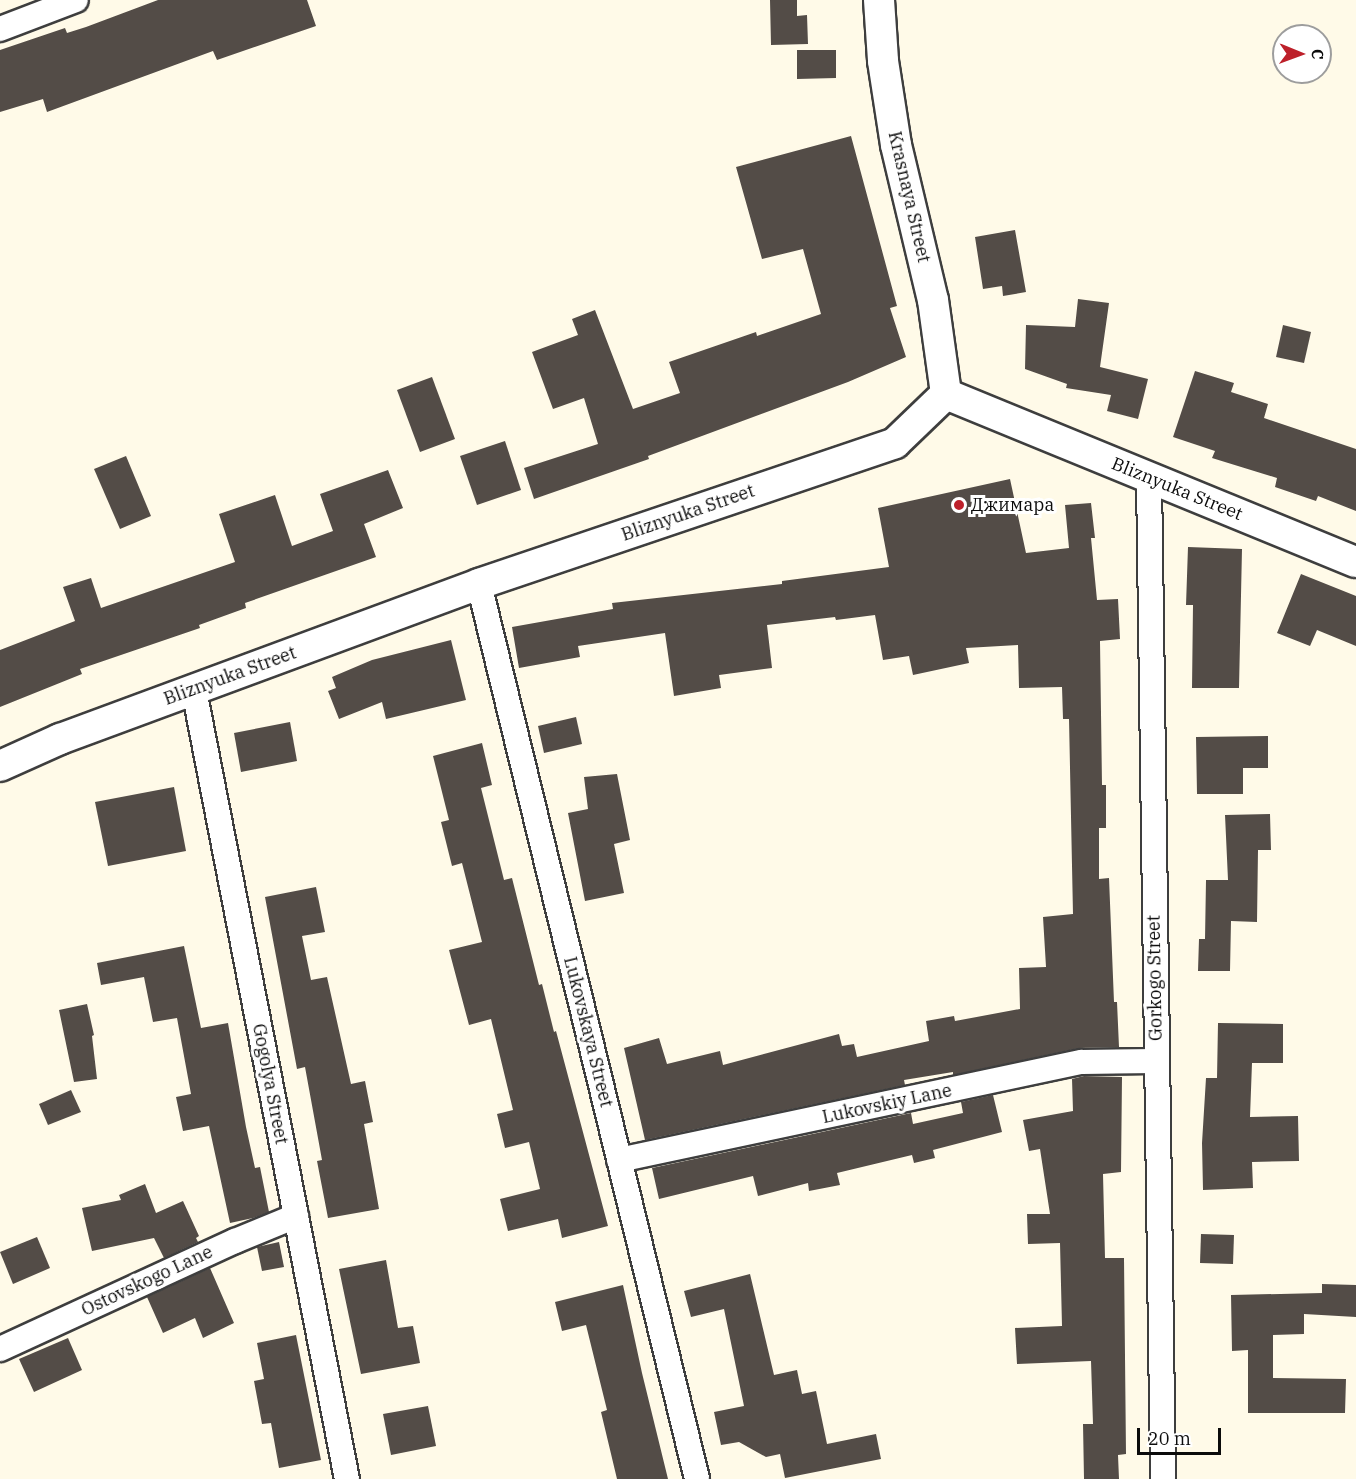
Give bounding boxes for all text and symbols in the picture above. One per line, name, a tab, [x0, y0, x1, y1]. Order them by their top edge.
north arrow	[1272, 24, 1332, 84]
text: С	[1308, 49, 1328, 60]
street label: Krasnaya Street	[883, 129, 935, 265]
street label: Bliznyuka Street	[1108, 453, 1246, 525]
street label: Bliznyuka Street	[619, 480, 757, 546]
place label: Джимара	[971, 494, 1054, 516]
marker: Джимара	[952, 498, 966, 512]
street label: Bliznyuka Street	[161, 642, 299, 710]
street label: Gorkogo Street	[1143, 915, 1167, 1041]
street label: Lukovskaya Street	[559, 954, 617, 1110]
street label: Gogolya Street	[248, 1022, 292, 1146]
street label: Lukovskiy Lane	[820, 1080, 954, 1128]
street label: Ostovskogo Lane	[78, 1241, 216, 1321]
scale bar	[1140, 1416, 1224, 1454]
text: 20 m	[1148, 1427, 1191, 1450]

